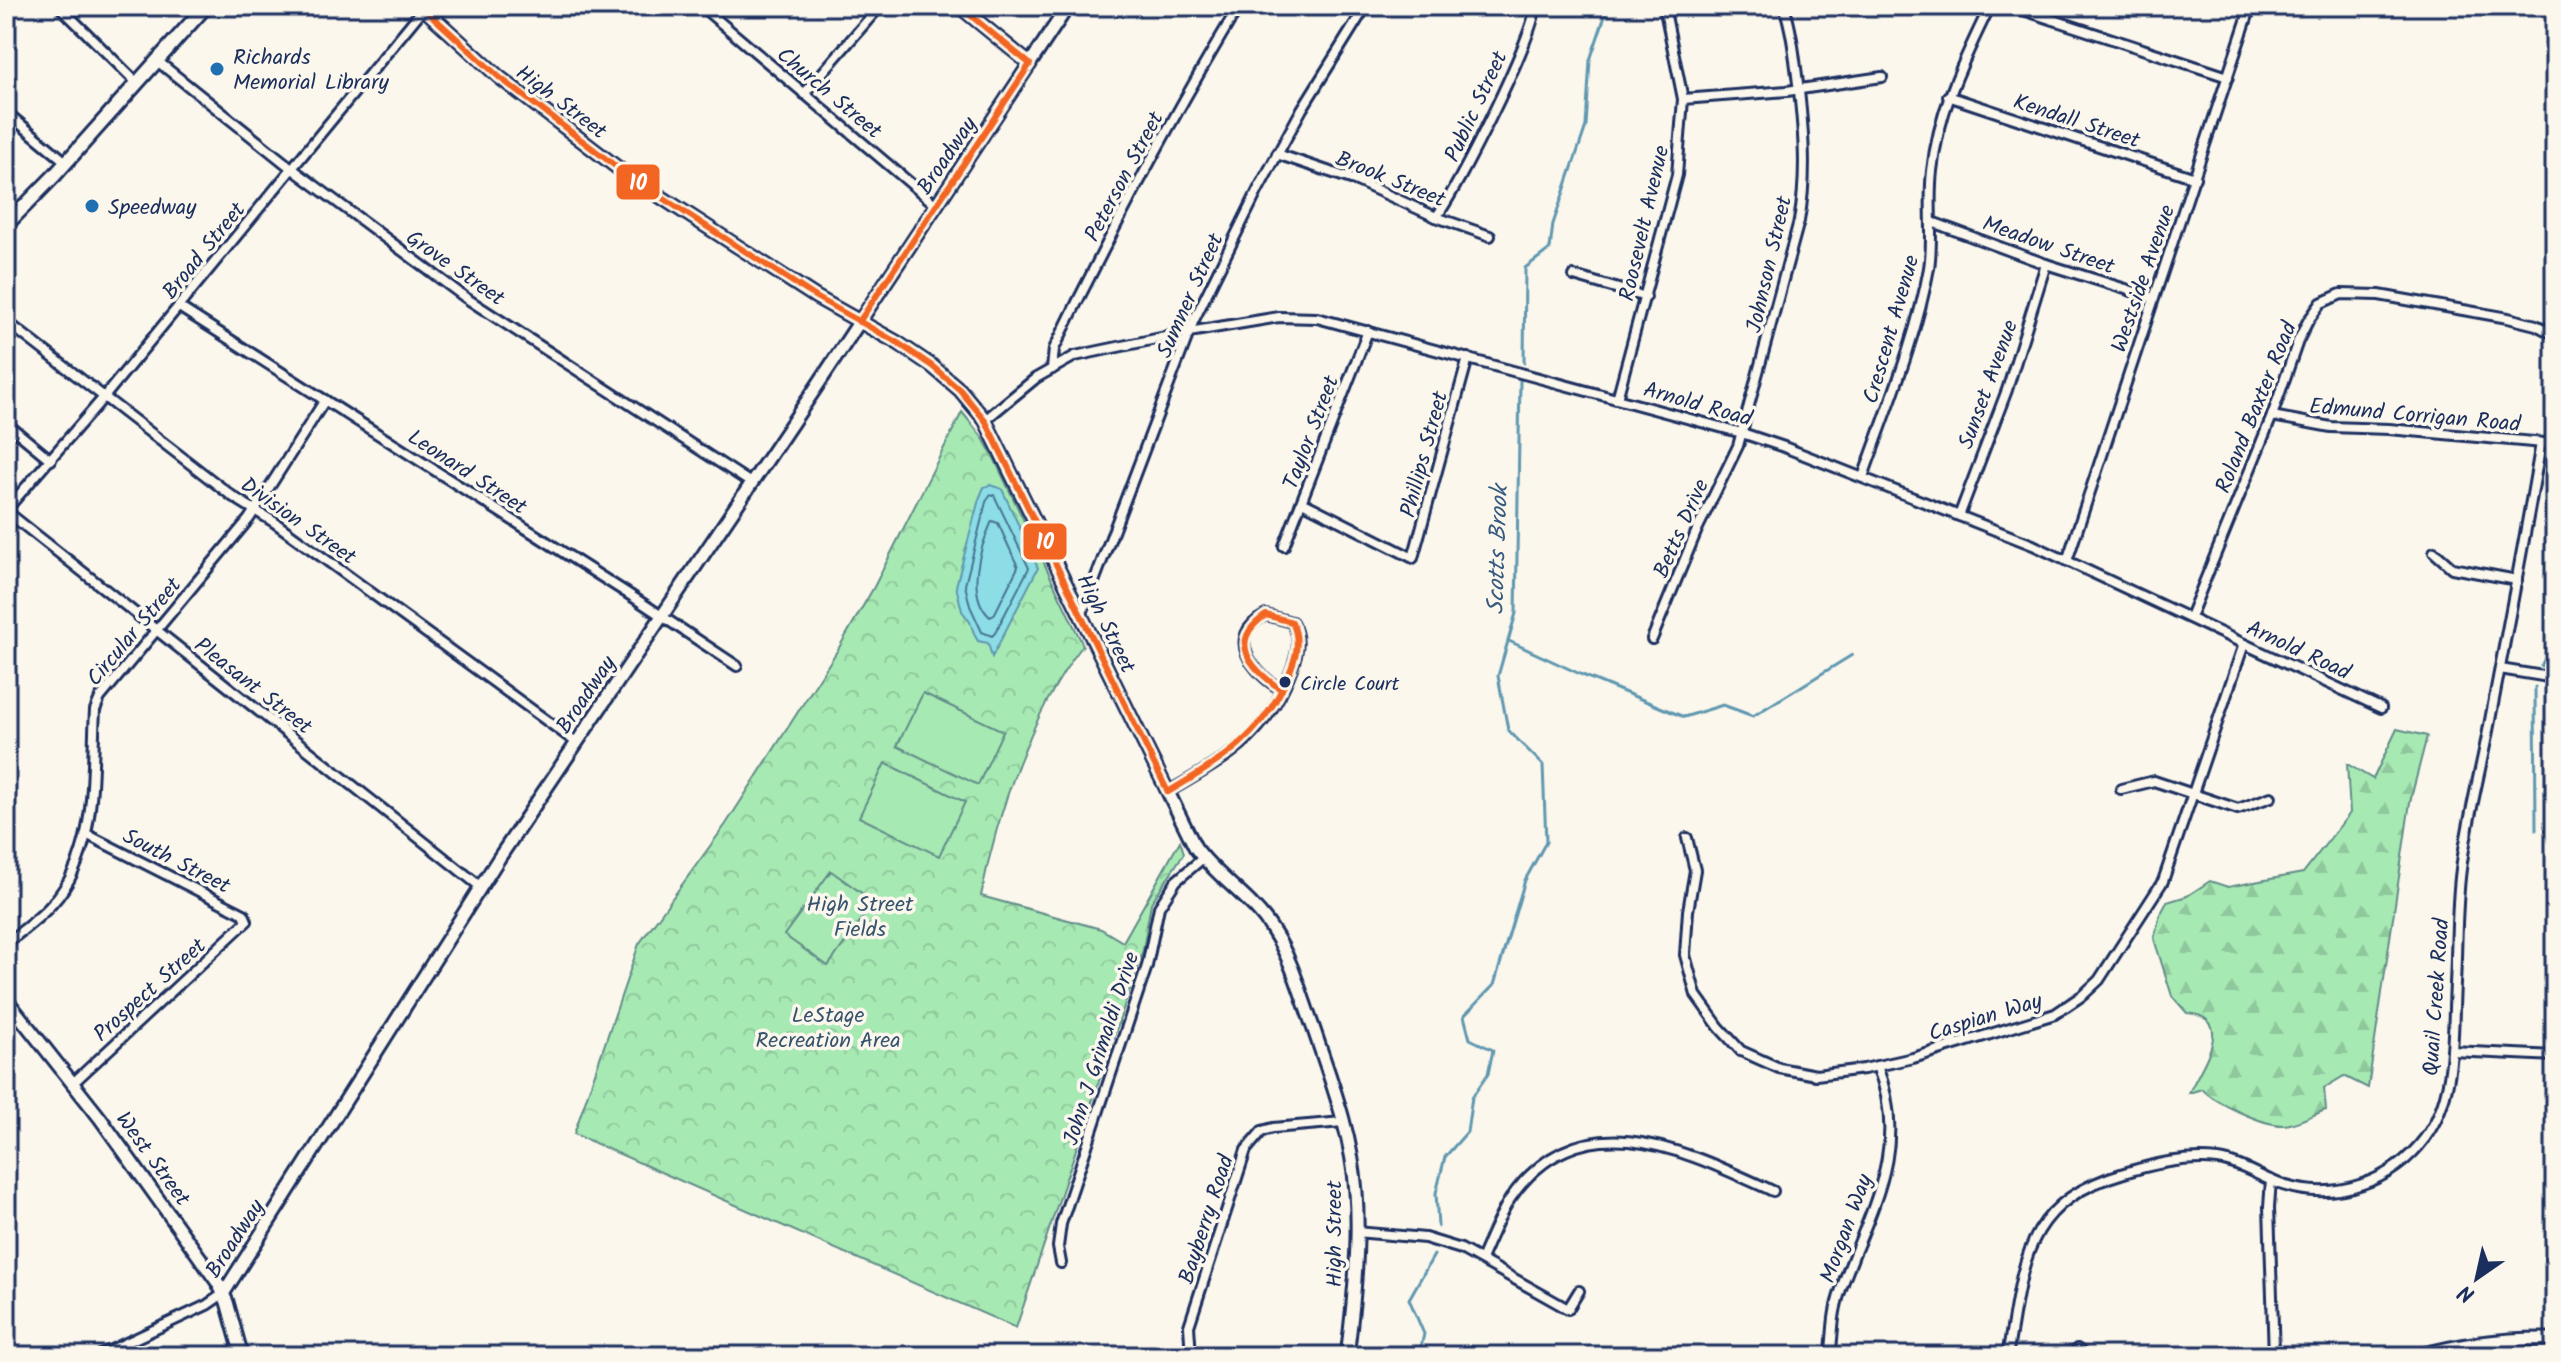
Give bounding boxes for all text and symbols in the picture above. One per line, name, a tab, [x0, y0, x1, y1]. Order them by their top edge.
street label: Church Street	[768, 39, 889, 149]
place label: Richards Memorial Library	[233, 41, 389, 101]
street label: Public Street	[1436, 45, 1519, 168]
street label: High Street	[507, 57, 614, 149]
marker: Richards Memorial Library	[208, 60, 226, 78]
street label: Kendall Street	[2008, 85, 2145, 159]
street label: Peterson Street	[1076, 105, 1175, 249]
street label: Broadway	[909, 110, 988, 203]
street label: Brook Street	[1330, 142, 1451, 218]
street label: Roosevelt Avenue	[1611, 142, 1680, 305]
line badge: 10	[615, 163, 661, 201]
text: 10	[629, 167, 648, 202]
place label: Speedway	[108, 191, 197, 226]
street label: Johnson Street	[1738, 192, 1803, 336]
street label: Broad Street	[154, 195, 256, 308]
marker: Speedway	[83, 197, 101, 215]
street label: Westside Avenue	[2103, 200, 2186, 357]
street label: Meadow Street	[1977, 207, 2120, 286]
street label: Grove Street	[398, 222, 512, 316]
street label: Sumner Street	[1148, 228, 1235, 364]
street label: Crescent Avenue	[1854, 251, 1930, 408]
street label: Sunset Avenue	[1950, 315, 2029, 454]
street label: Roland Baxter Road	[2207, 316, 2308, 499]
street label: Taylor Street	[1275, 370, 1350, 495]
street label: Arnold Road	[1639, 373, 1757, 438]
street label: Phillips Street	[1392, 387, 1459, 522]
street label: Edmund Corrigan Road	[2308, 390, 2523, 443]
street label: Leonard Street	[400, 421, 534, 525]
street label: Division Street	[232, 469, 363, 575]
street label: Betts Drive	[1645, 474, 1720, 584]
water label: Scotts Brook	[1477, 481, 1520, 615]
line badge: 10	[1022, 522, 1068, 561]
text: 10	[1036, 526, 1055, 561]
street label: High Street	[1066, 568, 1144, 680]
street label: Circular Street	[79, 570, 192, 695]
street label: Arnold Road	[2240, 612, 2357, 691]
street label: Pleasant Street	[186, 629, 320, 745]
street label: Broadway	[548, 649, 627, 742]
place label: Circle Court	[1300, 669, 1399, 701]
marker: Circle Court	[1277, 674, 1293, 690]
street label: South Street	[116, 820, 236, 905]
park label: High Street Fields	[807, 888, 914, 948]
street label: Quail Creek Road	[2415, 916, 2461, 1077]
street label: Prospect Street	[86, 930, 215, 1051]
street label: John J Grimaldi Drive	[1055, 947, 1150, 1150]
street label: Caspian Way	[1925, 984, 2048, 1052]
park label: LeStage Recreation Area	[755, 999, 901, 1059]
street label: West Street	[106, 1105, 199, 1214]
street label: Bayberry Road	[1170, 1150, 1245, 1289]
street label: Morgan Way	[1811, 1169, 1883, 1288]
street label: High Street	[1318, 1180, 1353, 1287]
street label: Broadway	[197, 1192, 275, 1286]
north arrow	[2437, 1238, 2517, 1318]
text: N	[2452, 1274, 2483, 1311]

